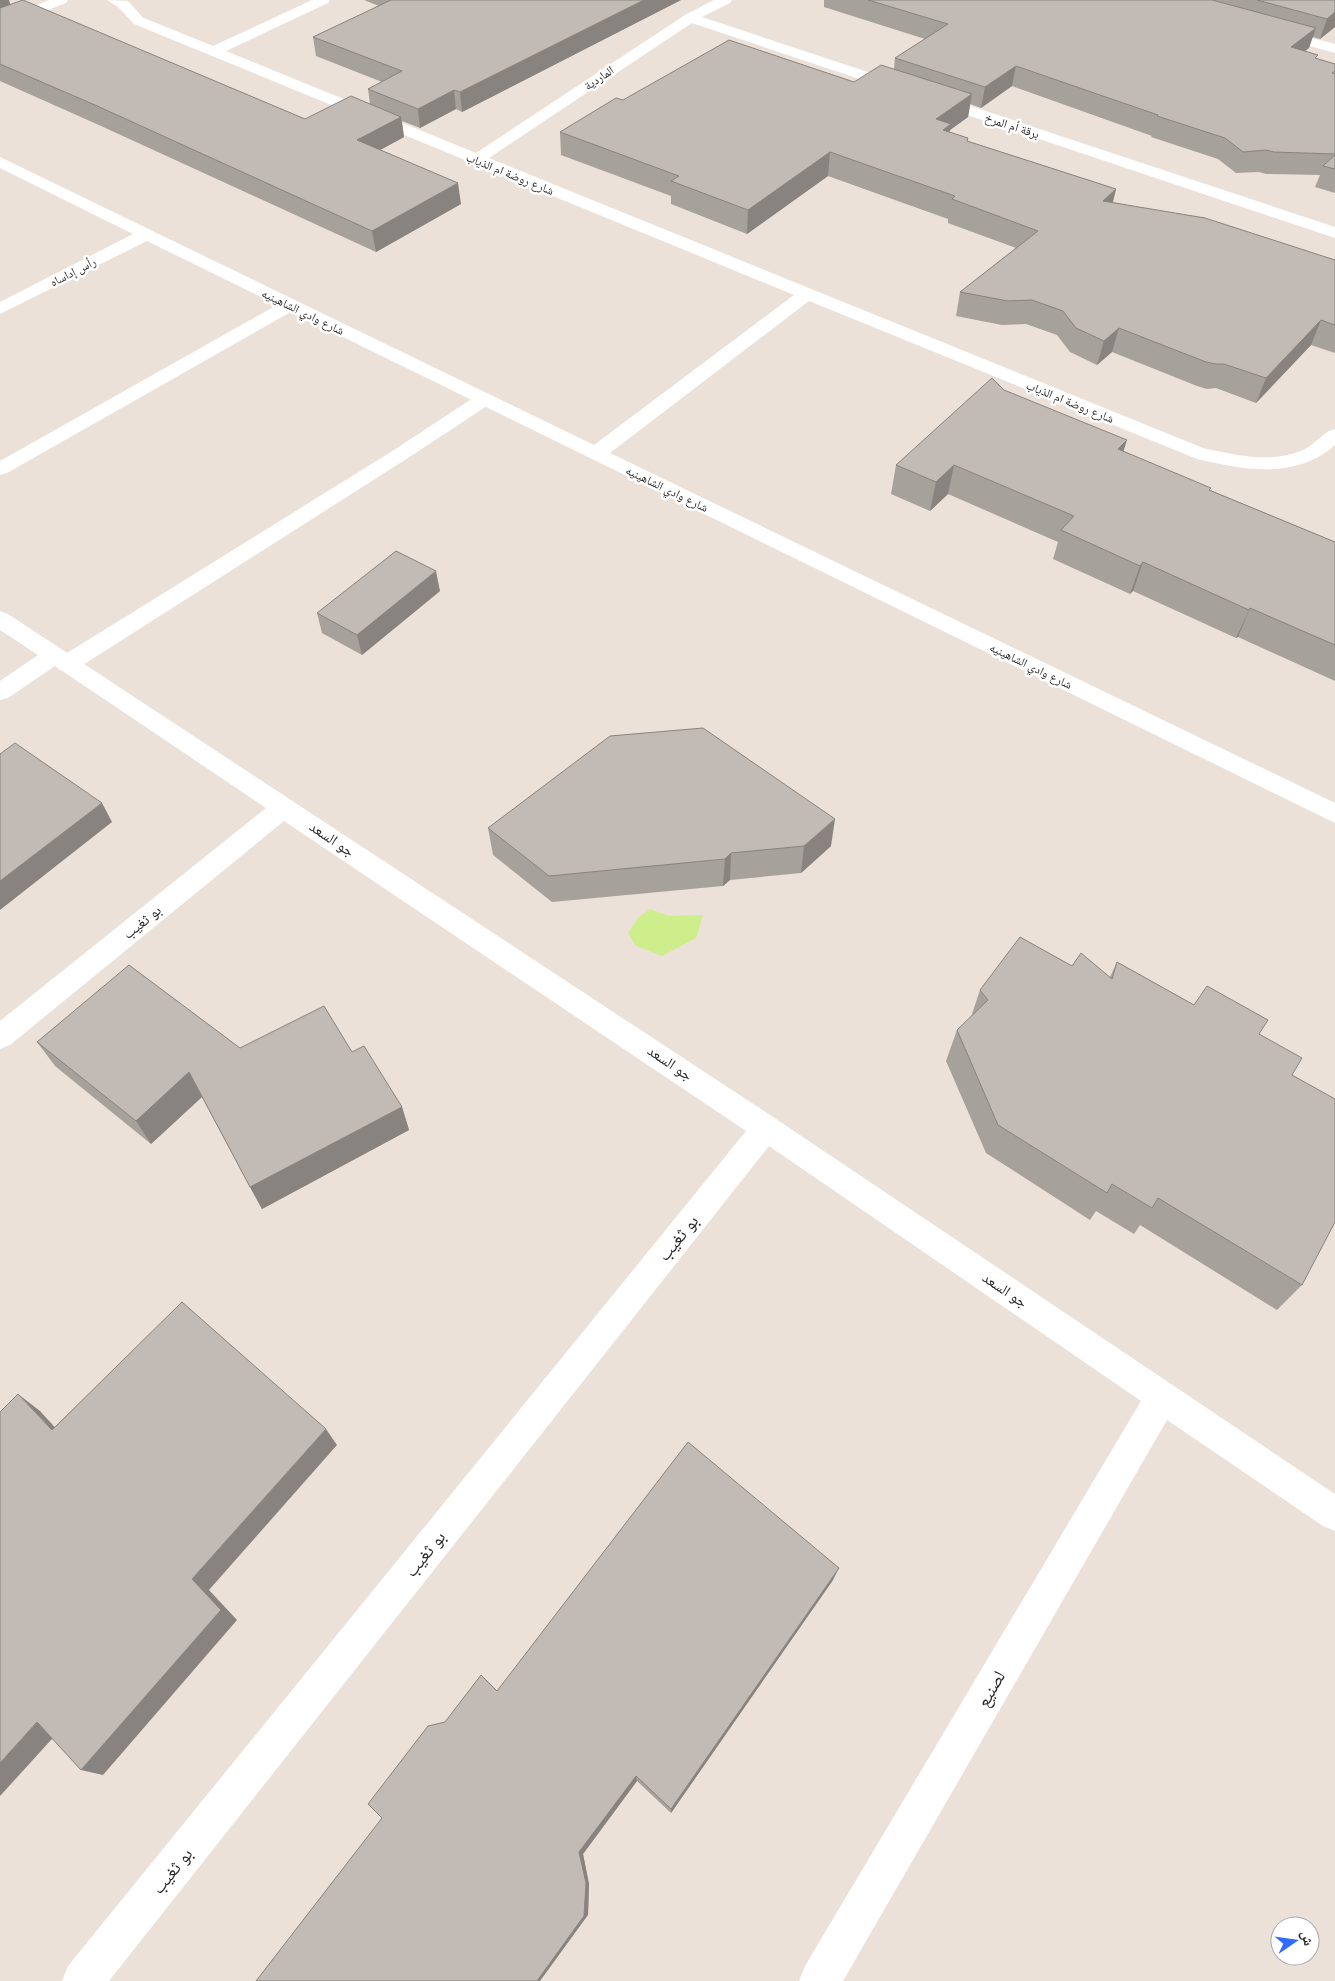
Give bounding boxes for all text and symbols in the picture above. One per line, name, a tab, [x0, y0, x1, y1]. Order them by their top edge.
street label: الماردية	[580, 61, 617, 94]
street label: برقة أم المرخ	[983, 109, 1042, 142]
street label: شارع روضة ام الذياب	[464, 148, 557, 199]
street label: رأس إداساه	[47, 253, 99, 290]
street label: شارع وادي الشاهينيه	[258, 284, 347, 341]
street label: شارع روضة ام الذياب	[1024, 376, 1117, 427]
street label: شارع وادي الشاهينيه	[622, 461, 711, 518]
street label: شارع وادي الشاهينيه	[986, 638, 1075, 695]
street label: جو السعد	[306, 816, 359, 861]
street label: بو ثغيب	[118, 900, 165, 943]
street label: جو السعد	[644, 1040, 697, 1085]
street label: بو ثغيب	[651, 1209, 703, 1265]
street label: جو السعد	[979, 1267, 1032, 1312]
street label: بو ثغيب	[398, 1525, 450, 1581]
street label: لصنيع	[970, 1666, 1011, 1712]
street label: بو ثغيب	[145, 1842, 197, 1898]
north arrow	[1270, 1916, 1320, 1966]
text: ش	[1297, 1929, 1319, 1947]

